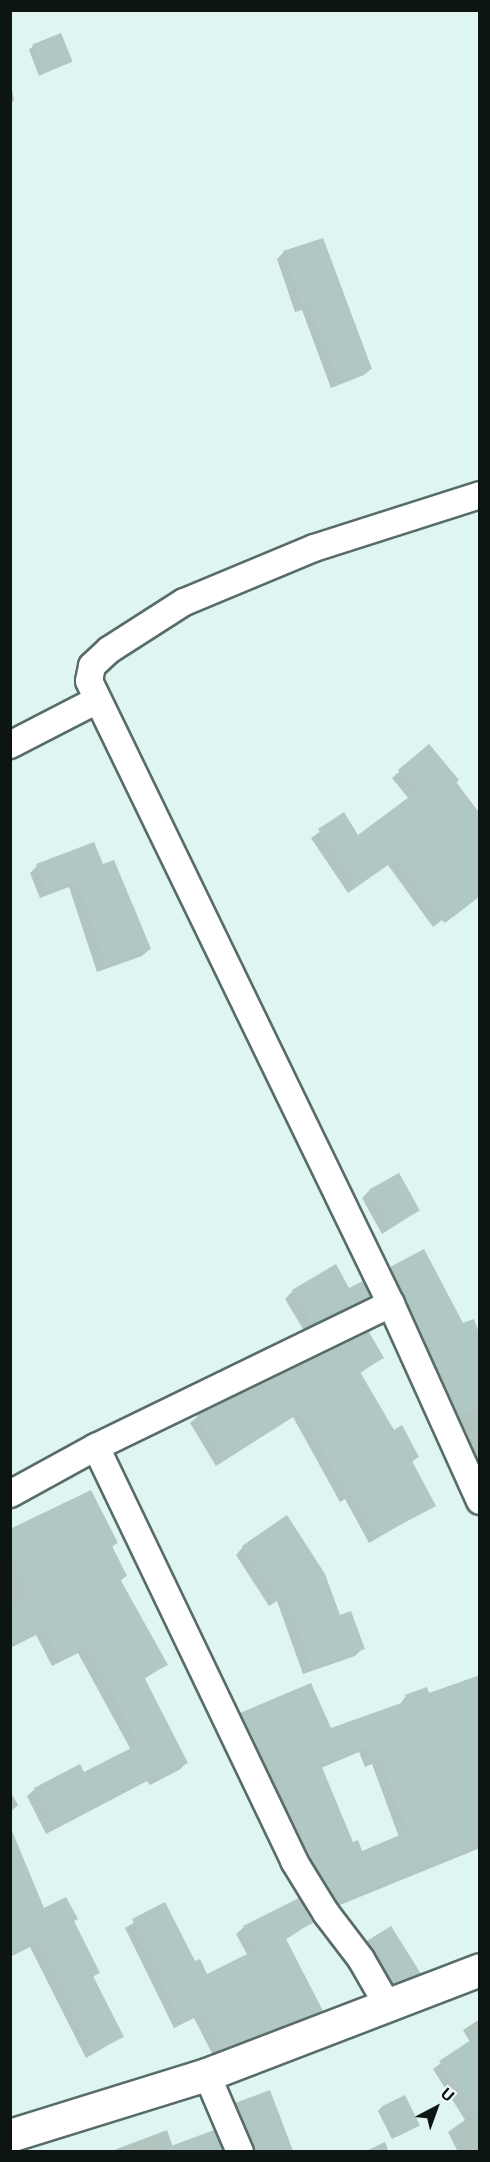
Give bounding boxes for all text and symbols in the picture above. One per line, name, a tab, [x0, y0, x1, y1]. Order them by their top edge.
north arrow	[406, 2078, 466, 2138]
text: U	[436, 2082, 460, 2107]

